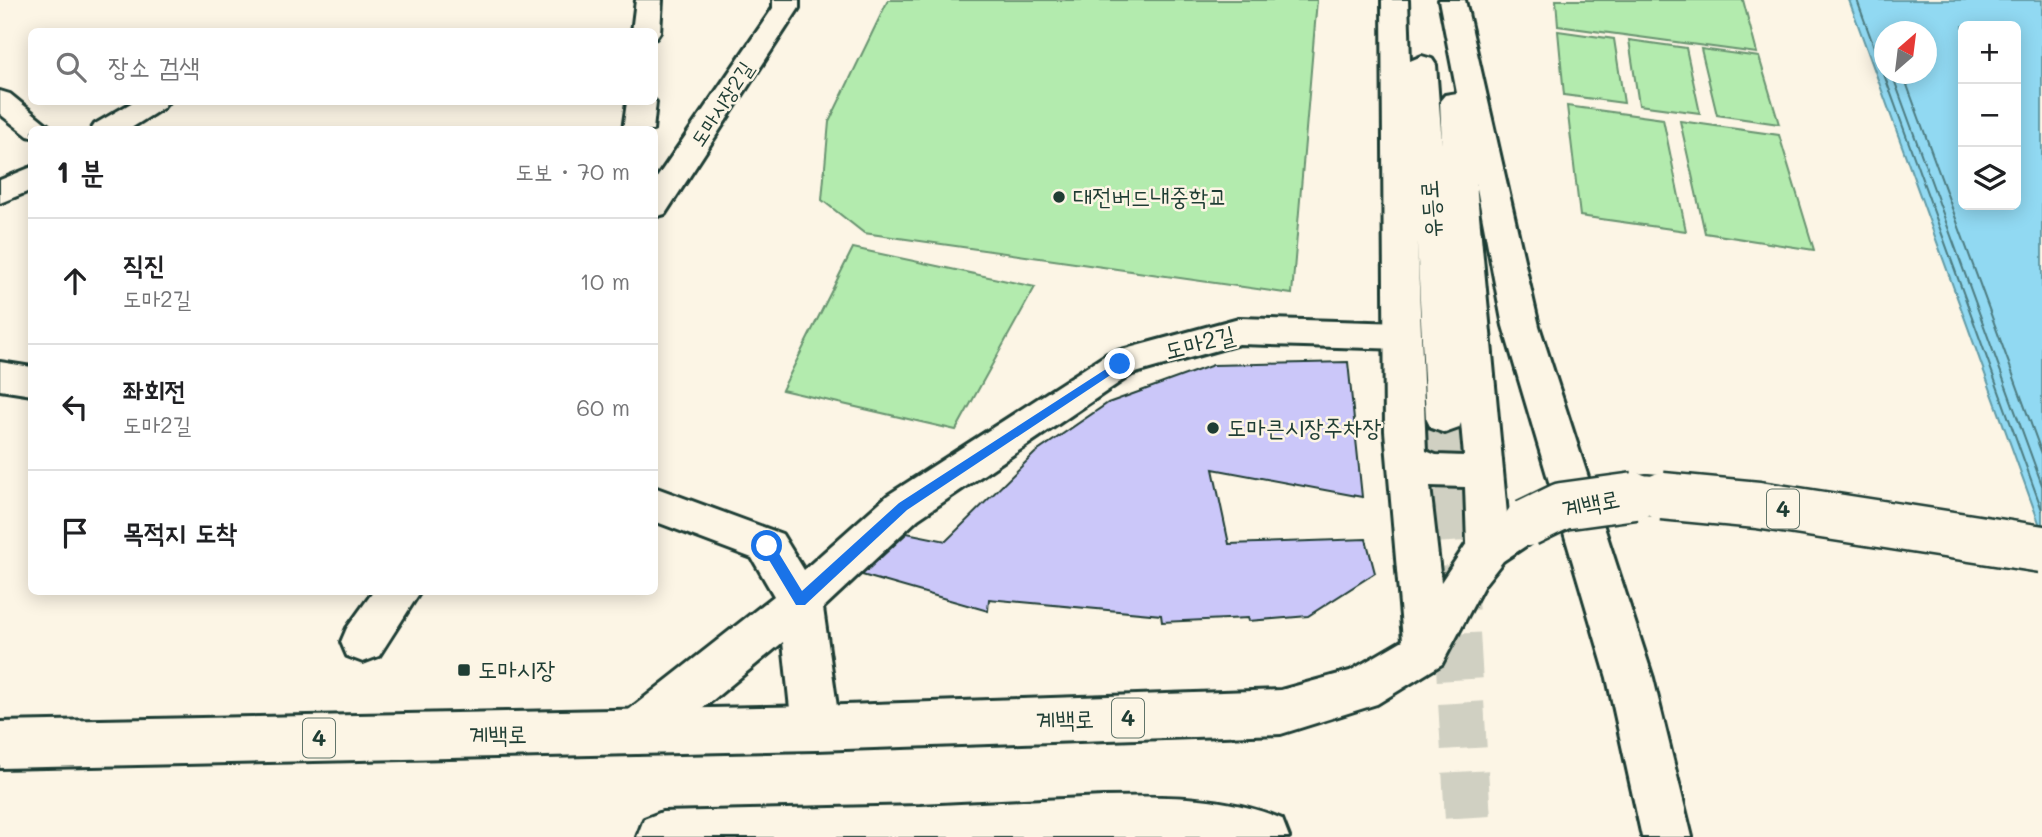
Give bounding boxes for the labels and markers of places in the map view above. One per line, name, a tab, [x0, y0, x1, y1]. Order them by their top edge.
place label: 대전버드내중학교	[1073, 180, 1228, 211]
marker: 대전버드내중학교	[1051, 189, 1067, 205]
place label: 도마큰시장주차장	[1227, 411, 1382, 442]
marker: 도마큰시장주차장	[1205, 420, 1221, 436]
place label: 도마시장	[478, 653, 555, 684]
marker: 도마시장	[456, 662, 472, 678]

